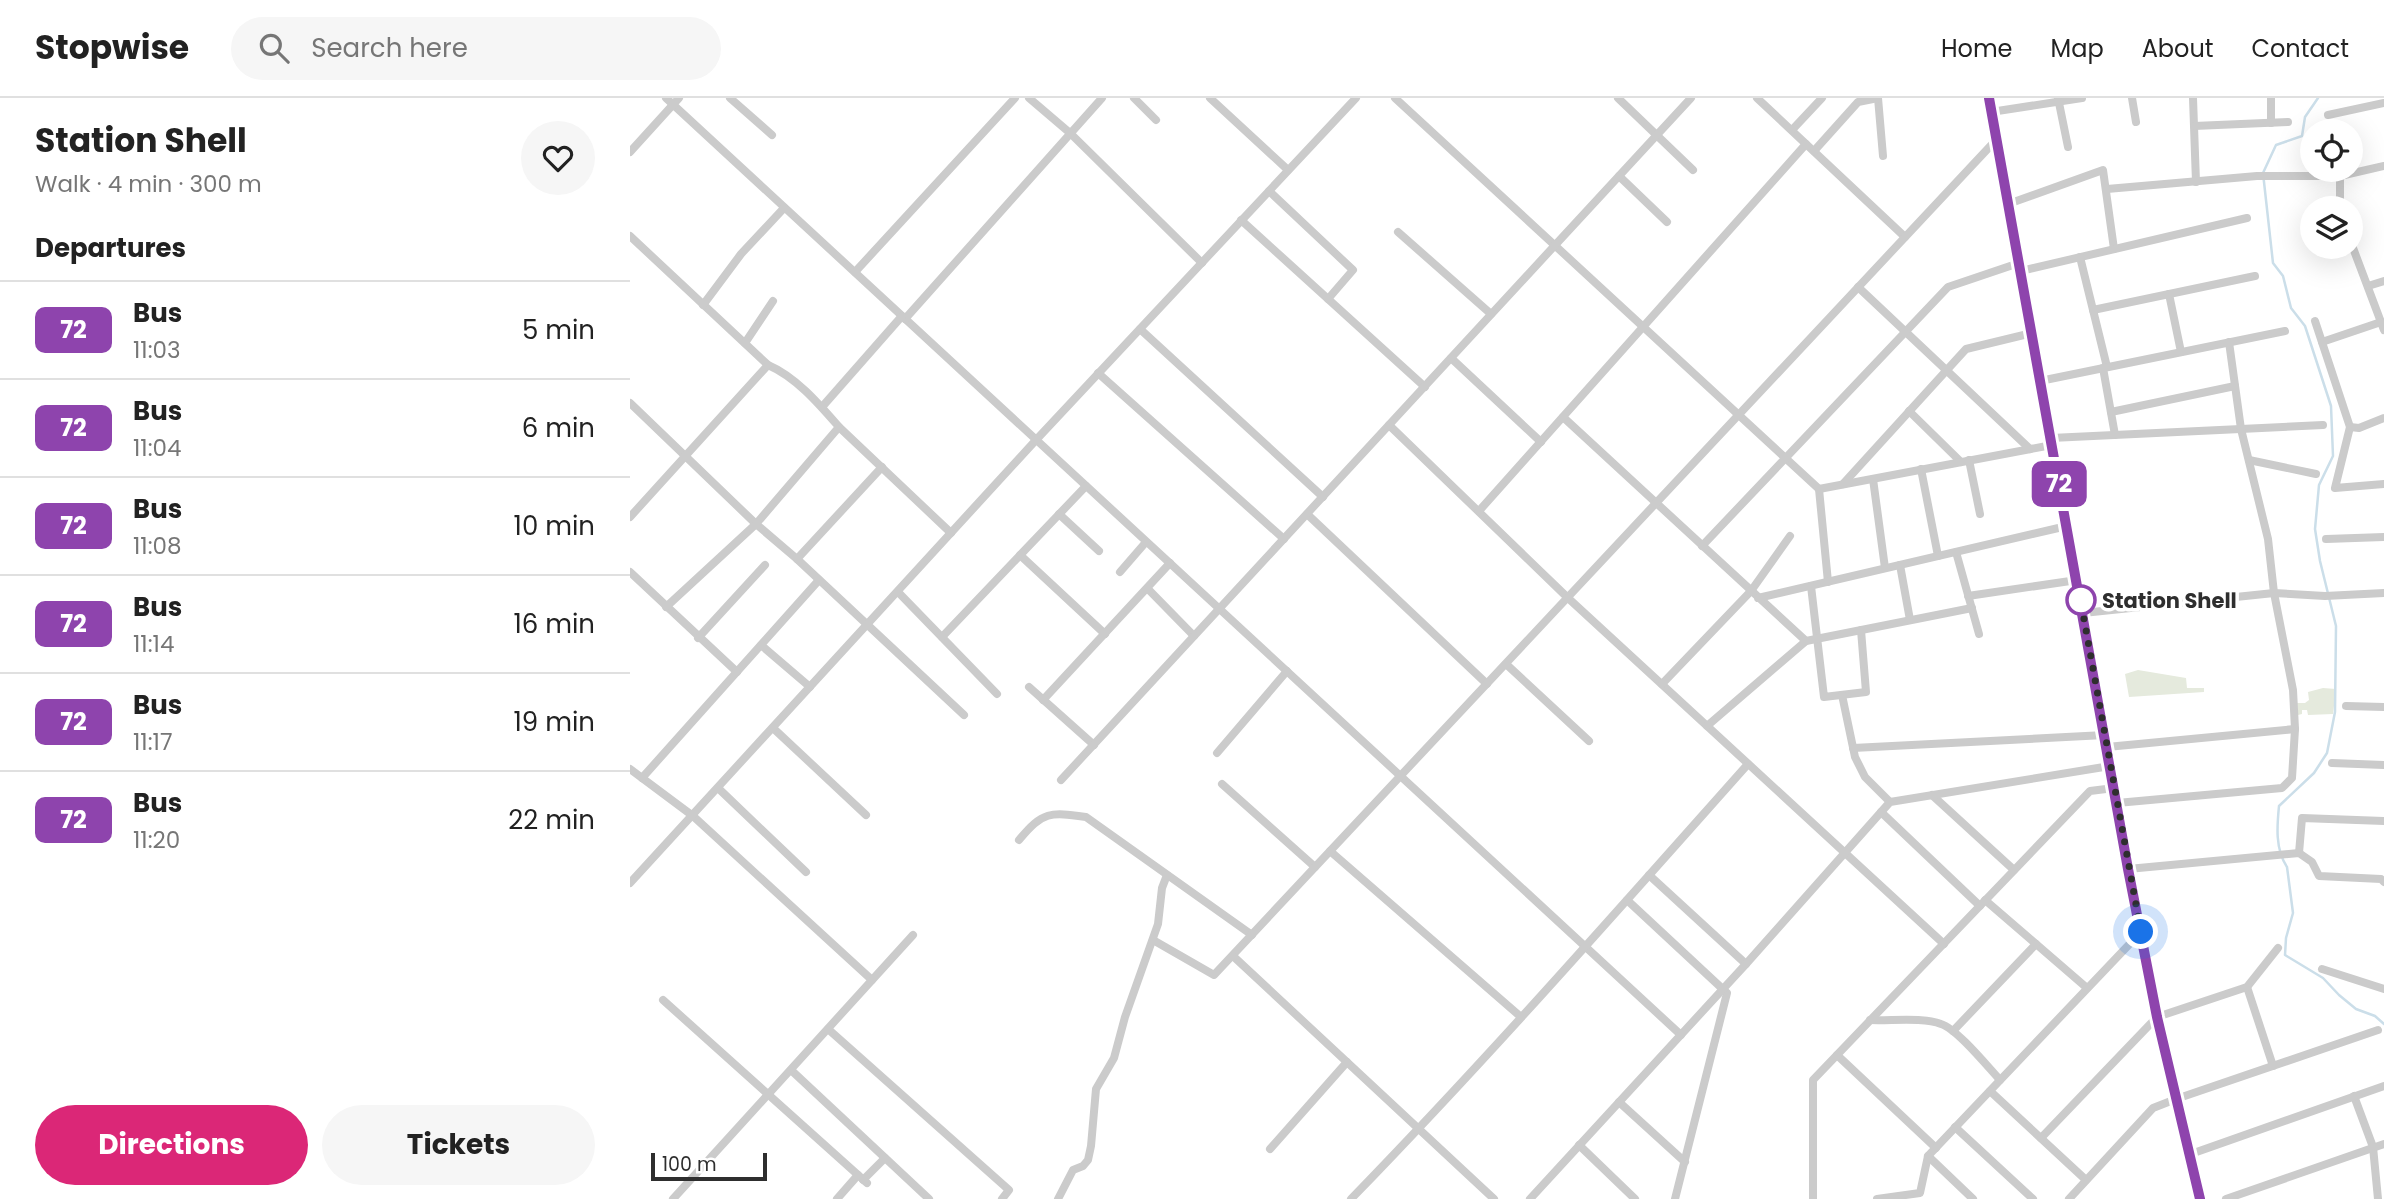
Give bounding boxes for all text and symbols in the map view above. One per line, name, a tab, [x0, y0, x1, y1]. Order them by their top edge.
search box	[231, 17, 721, 80]
text: Stopwise	[35, 24, 189, 71]
icon: search	[255, 29, 293, 67]
text: Search here	[311, 30, 468, 66]
text: Home	[1941, 32, 2013, 65]
text: Map	[2051, 32, 2104, 65]
text: About	[2142, 32, 2213, 65]
text: Contact	[2251, 32, 2349, 65]
text: Station Shell	[35, 117, 247, 164]
map controls	[2300, 119, 2363, 259]
button: locate	[2300, 119, 2363, 182]
button: heart	[521, 121, 595, 195]
text: Walk · 4 min · 300 m	[35, 168, 262, 200]
button: layers	[2300, 196, 2363, 259]
text: Departures	[35, 230, 186, 266]
text: Bus	[133, 295, 182, 331]
text: 5 min	[522, 312, 595, 348]
text: 72	[60, 313, 87, 346]
text: 11:03	[133, 334, 181, 366]
text: Bus	[133, 393, 182, 429]
text: 6 min	[522, 410, 595, 446]
text: 72	[60, 411, 87, 444]
text: 11:04	[133, 432, 182, 464]
line badge: 72	[2028, 461, 2090, 507]
text: 72	[2046, 467, 2072, 500]
text: Bus	[133, 491, 182, 527]
text: 10 min	[514, 508, 595, 544]
text: 72	[60, 509, 87, 542]
text: 11:08	[133, 530, 182, 562]
marker: Station Shell	[2066, 585, 2096, 615]
place label: Station Shell	[2102, 586, 2237, 615]
text: Bus	[133, 589, 182, 625]
text: 16 min	[513, 606, 595, 642]
text: 72	[60, 607, 87, 640]
text: 11:14	[133, 628, 174, 660]
text: Bus	[133, 687, 182, 723]
text: 19 min	[514, 704, 595, 740]
text: 72	[60, 705, 87, 738]
text: 11:17	[133, 726, 173, 758]
text: Bus	[133, 785, 182, 821]
text: 22 min	[508, 802, 595, 838]
text: 72	[60, 803, 87, 836]
text: 11:20	[133, 824, 180, 856]
your location	[2123, 914, 2158, 949]
button: Directions	[35, 1105, 308, 1185]
button: Tickets	[322, 1105, 595, 1185]
scale bar	[651, 1150, 766, 1182]
text: 100 m	[662, 1151, 717, 1178]

